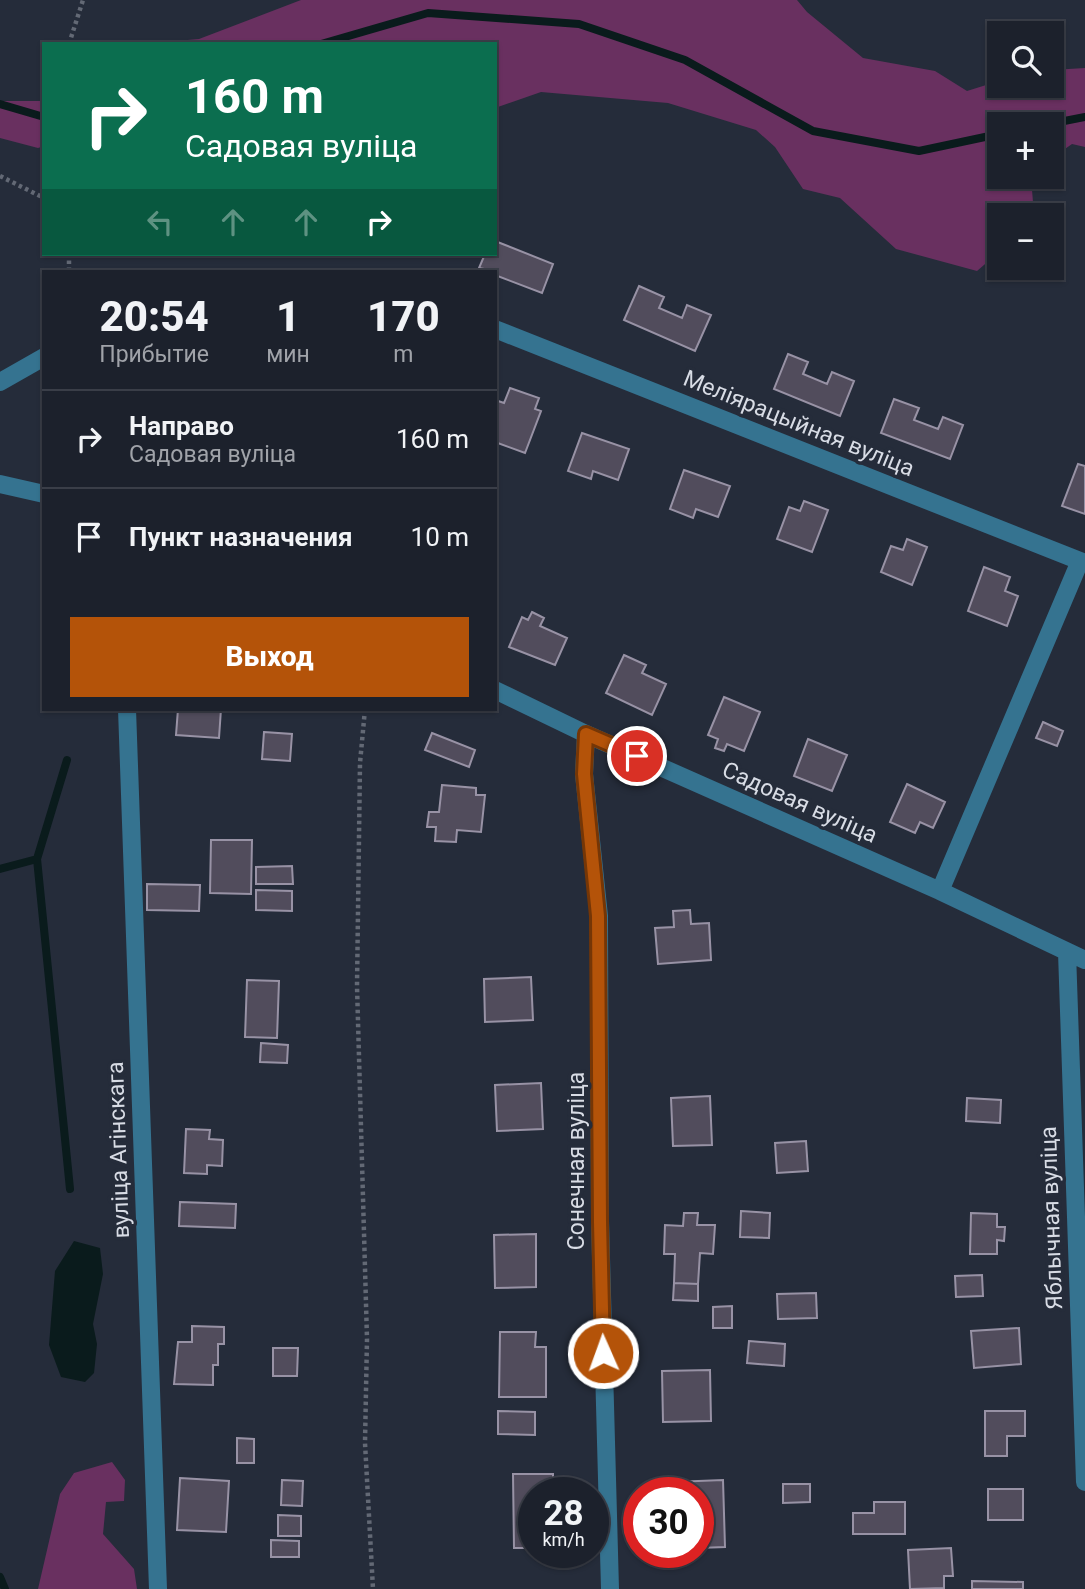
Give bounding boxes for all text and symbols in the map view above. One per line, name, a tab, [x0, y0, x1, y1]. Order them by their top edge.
map controls	[987, 21, 1064, 280]
button: search	[987, 21, 1064, 98]
text: 160 m	[185, 68, 324, 125]
icon: right	[70, 70, 161, 161]
button: +	[987, 112, 1064, 189]
text: Садовая вуліца	[185, 127, 417, 165]
icon: left	[141, 203, 179, 241]
icon: ahead	[214, 203, 252, 241]
icon: ahead	[287, 203, 325, 241]
icon: right	[360, 203, 398, 241]
button: −	[987, 203, 1064, 280]
text: 20:54	[100, 292, 209, 341]
text: 1	[276, 292, 300, 341]
text: 170	[367, 292, 440, 341]
text: Прибытие	[99, 341, 209, 368]
text: мин	[266, 341, 310, 368]
text: m	[393, 341, 414, 368]
street label: Меліярацыйная вуліца	[679, 365, 918, 482]
text: Направо	[129, 411, 234, 441]
icon: right	[70, 420, 108, 458]
text: 160 m	[396, 424, 469, 454]
text: Садовая вуліца	[129, 441, 296, 468]
icon: arrive	[70, 518, 108, 556]
text: Пункт назначения	[129, 522, 353, 552]
text: 10 m	[411, 522, 469, 552]
button: Выход	[70, 617, 469, 697]
pin	[607, 726, 667, 786]
icon: arrive	[618, 737, 656, 775]
street label: Садовая вуліца	[718, 756, 882, 849]
street label: вуліца Агінскага	[102, 1061, 135, 1239]
street label: Сонечная вуліца	[563, 1072, 590, 1250]
street label: Яблычная вуліца	[1035, 1126, 1068, 1310]
position arrow	[566, 1316, 640, 1390]
speed limit sign: 30	[623, 1477, 714, 1568]
text: 28	[543, 1493, 584, 1534]
text: km/h	[542, 1529, 585, 1550]

